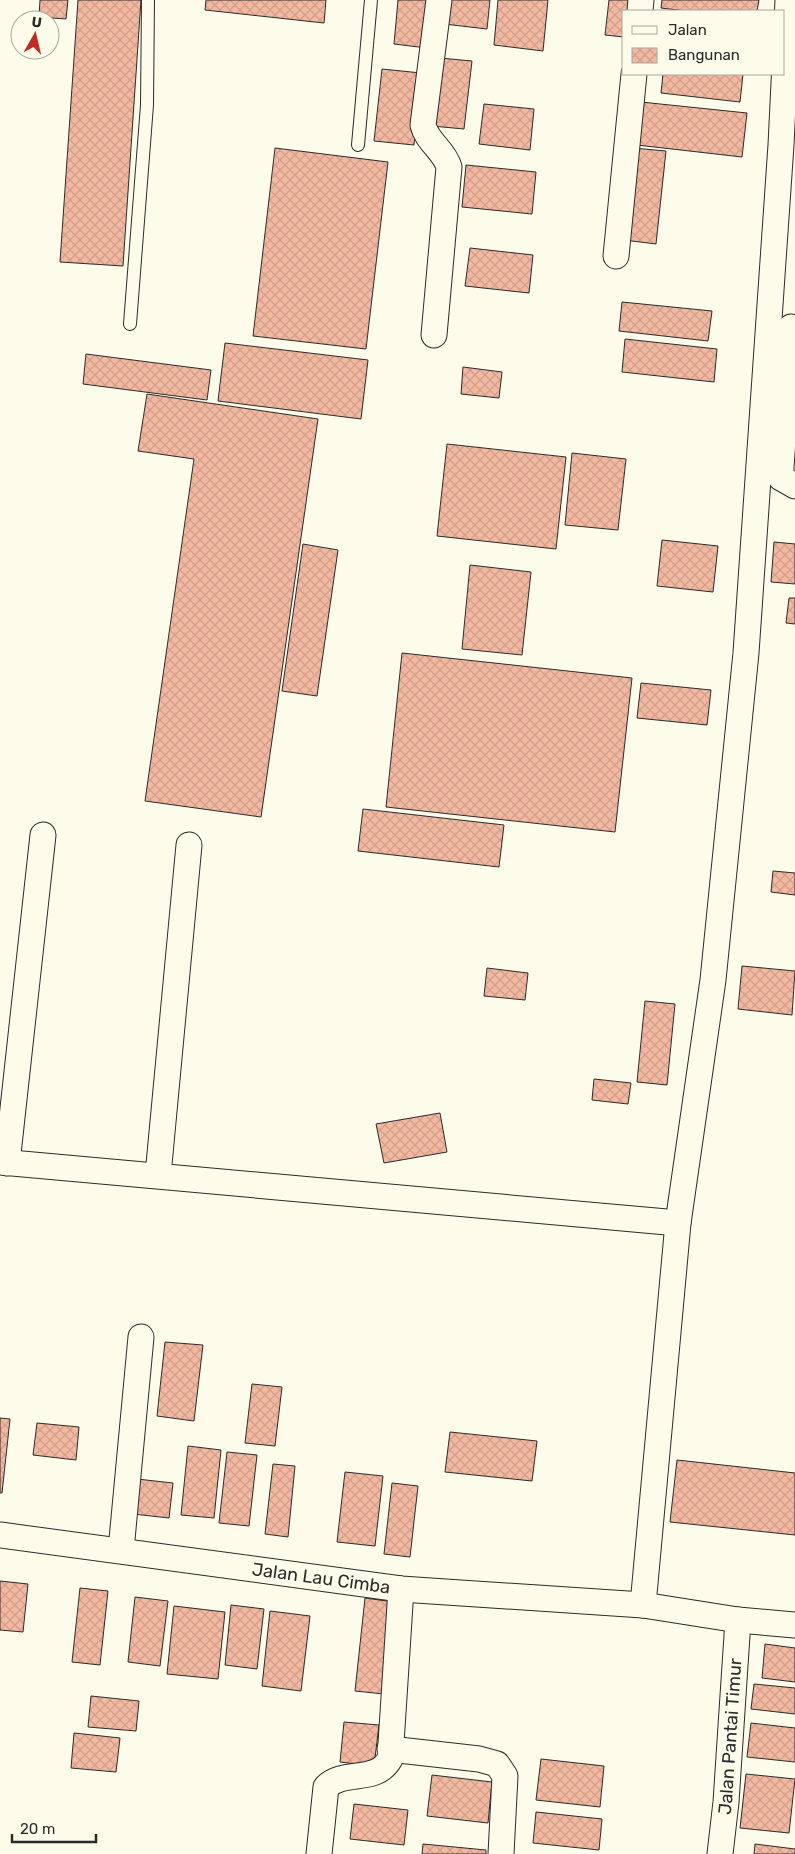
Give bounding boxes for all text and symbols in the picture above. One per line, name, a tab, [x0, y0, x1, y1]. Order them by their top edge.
north arrow	[10, 10, 60, 60]
legend	[622, 10, 785, 75]
text: U	[31, 13, 43, 32]
text: Jalan	[668, 21, 707, 39]
text: Bangunan	[668, 46, 740, 64]
street label: Jalan Lau Cimba	[251, 1558, 392, 1598]
street label: Jalan Pantai Timur	[714, 1657, 746, 1816]
scale bar	[12, 1812, 96, 1844]
text: 20 m	[20, 1820, 55, 1838]

